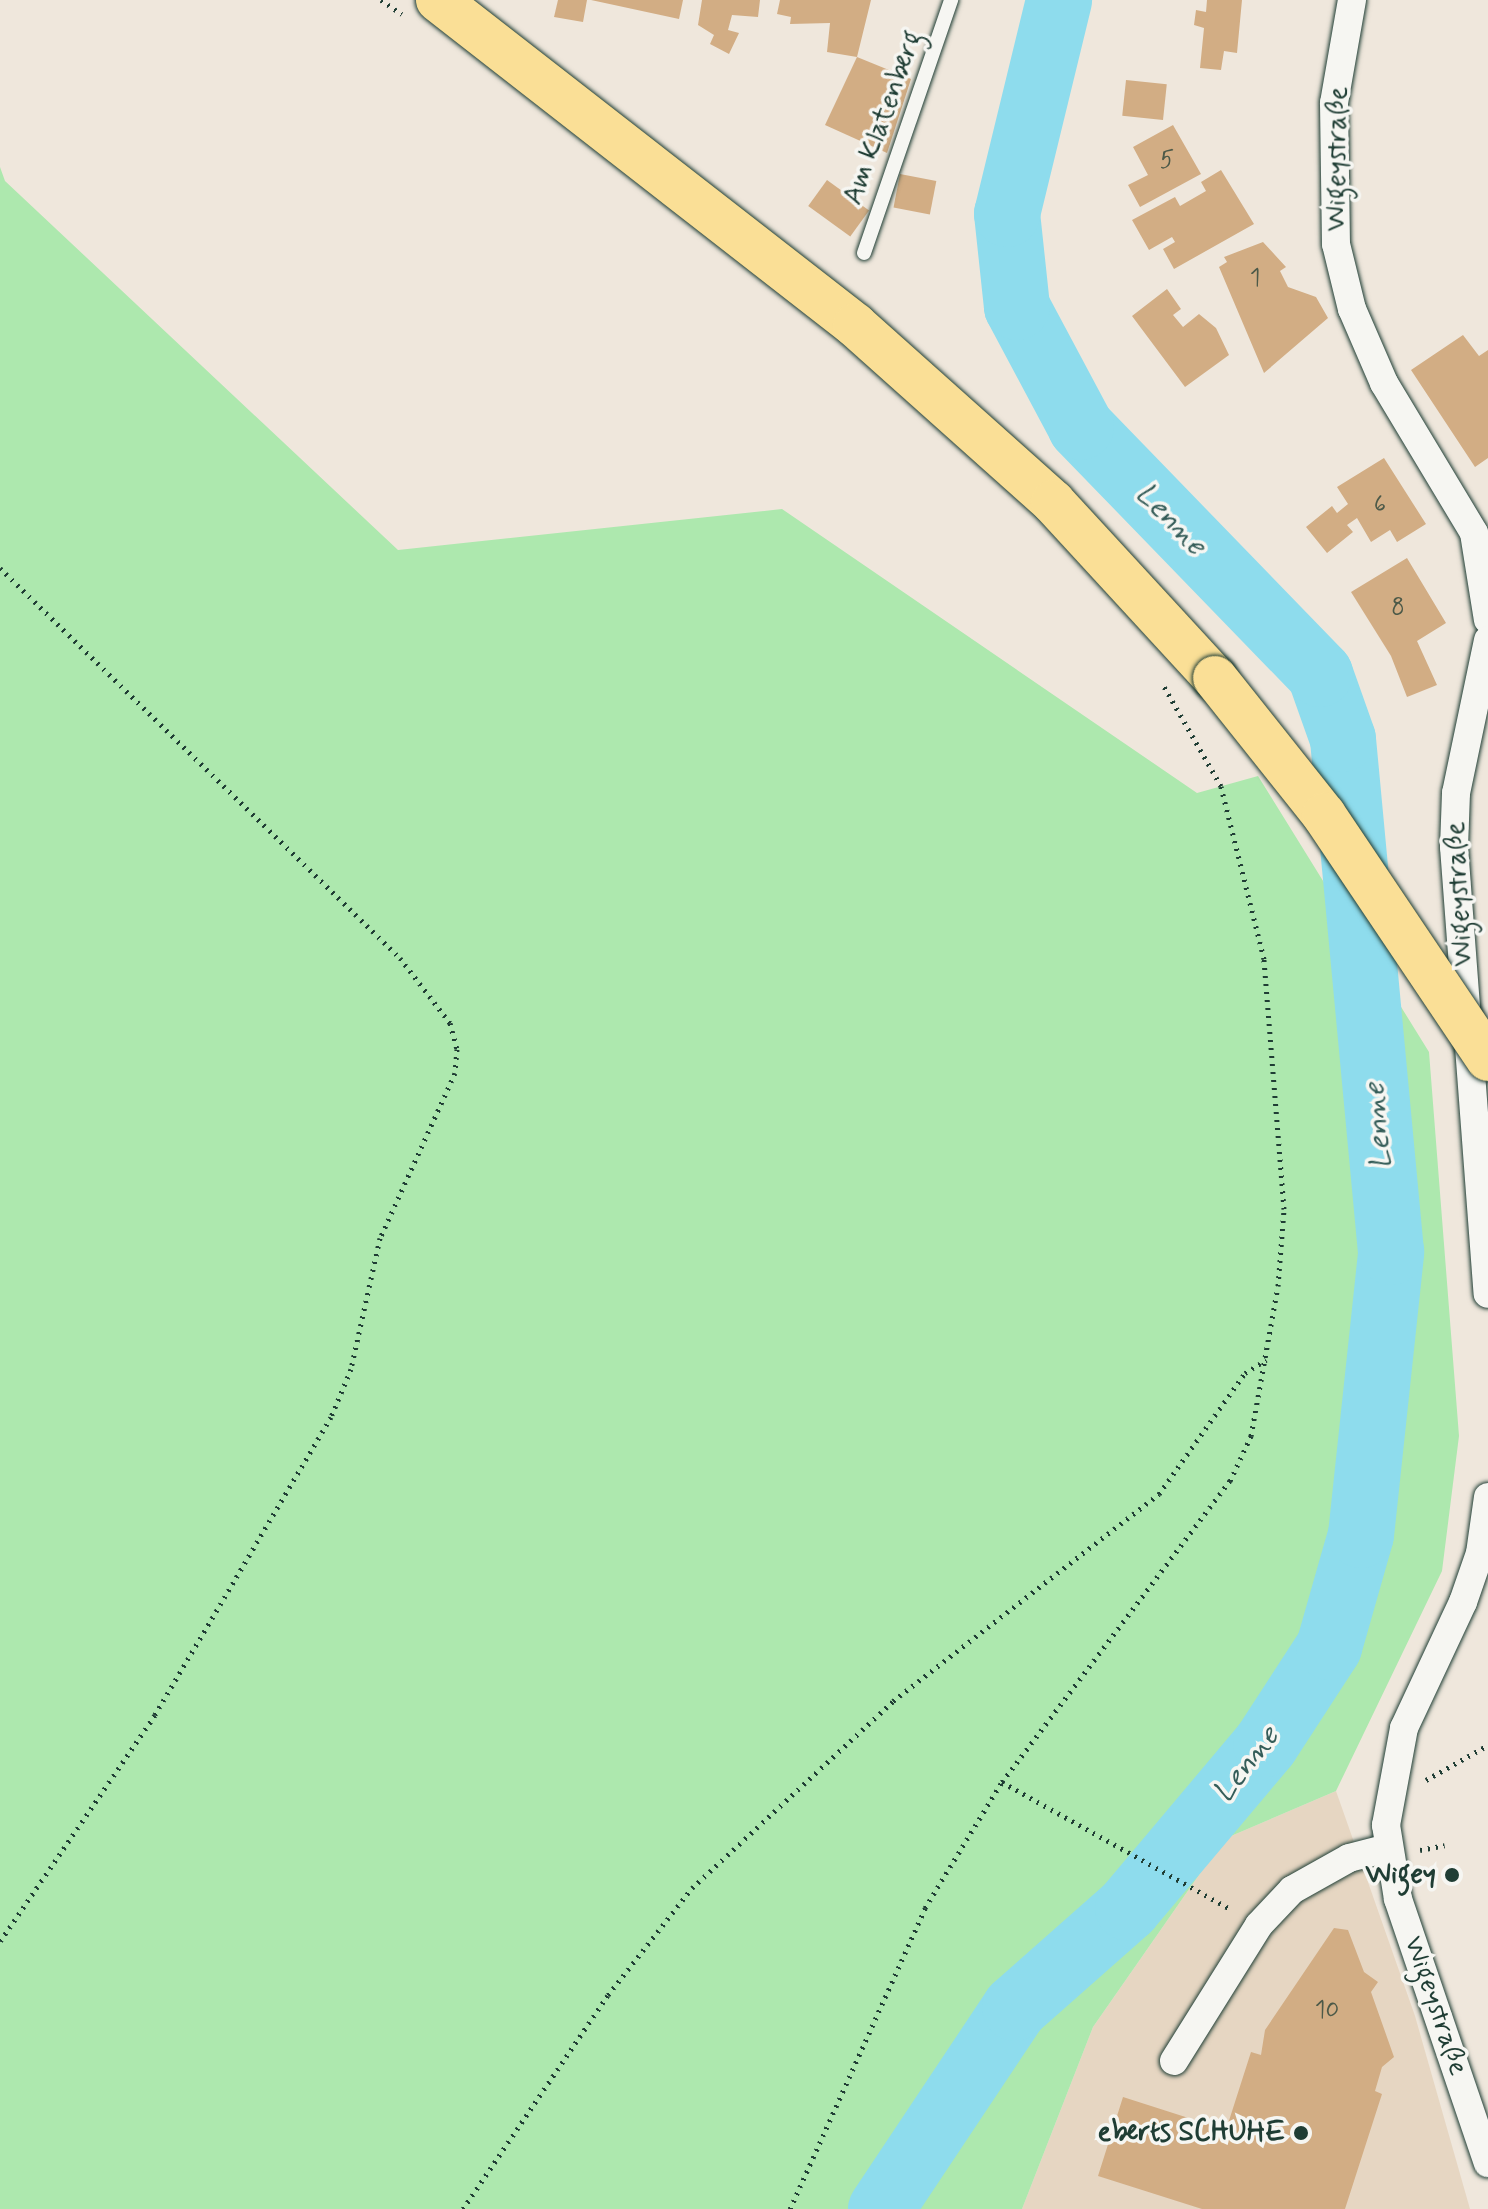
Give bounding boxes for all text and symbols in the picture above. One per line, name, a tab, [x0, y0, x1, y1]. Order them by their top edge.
street label: Am Klatenberg	[837, 28, 931, 208]
street label: Wigeystraße	[1320, 86, 1356, 232]
house number: 5	[1160, 147, 1174, 175]
house number: 1	[1250, 265, 1260, 293]
water label: Lenne	[1127, 476, 1213, 564]
house number: 6	[1374, 491, 1386, 519]
house number: 8	[1391, 594, 1405, 622]
street label: Wigeystraße	[1439, 821, 1481, 967]
water label: Lenne	[1357, 1081, 1401, 1171]
water label: Lenne	[1206, 1720, 1288, 1810]
place label: Wigey	[1366, 1858, 1436, 1892]
marker: Wigey	[1443, 1866, 1461, 1884]
street label: Wigeystraße	[1396, 1932, 1474, 2080]
house number: 10	[1315, 1997, 1339, 2025]
place label: eberts SCHUHE	[1097, 2116, 1285, 2150]
marker: eberts SCHUHE	[1292, 2124, 1310, 2142]

